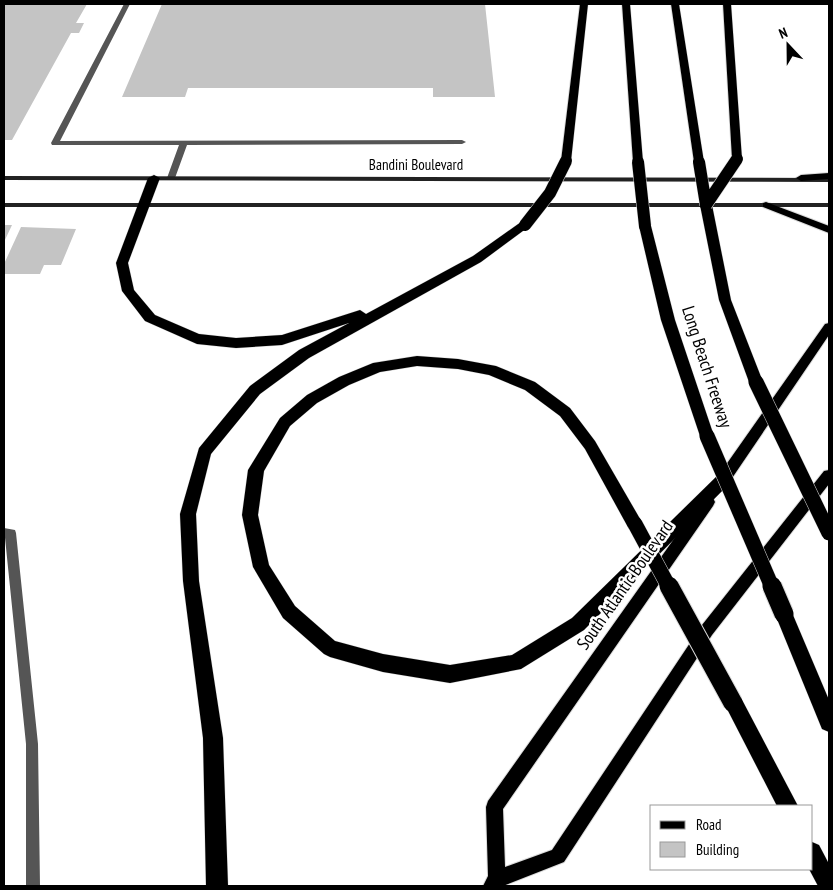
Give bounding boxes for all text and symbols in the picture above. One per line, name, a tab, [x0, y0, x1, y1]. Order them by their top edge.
north arrow	[763, 20, 813, 70]
text: N	[776, 23, 790, 43]
street label: Bandini Boulevard	[369, 155, 463, 174]
street label: Long Beach Freeway	[677, 303, 738, 431]
street label: South Atlantic Boulevard	[571, 515, 678, 654]
legend	[650, 805, 813, 870]
text: Road	[696, 815, 722, 834]
text: Building	[696, 840, 739, 859]

